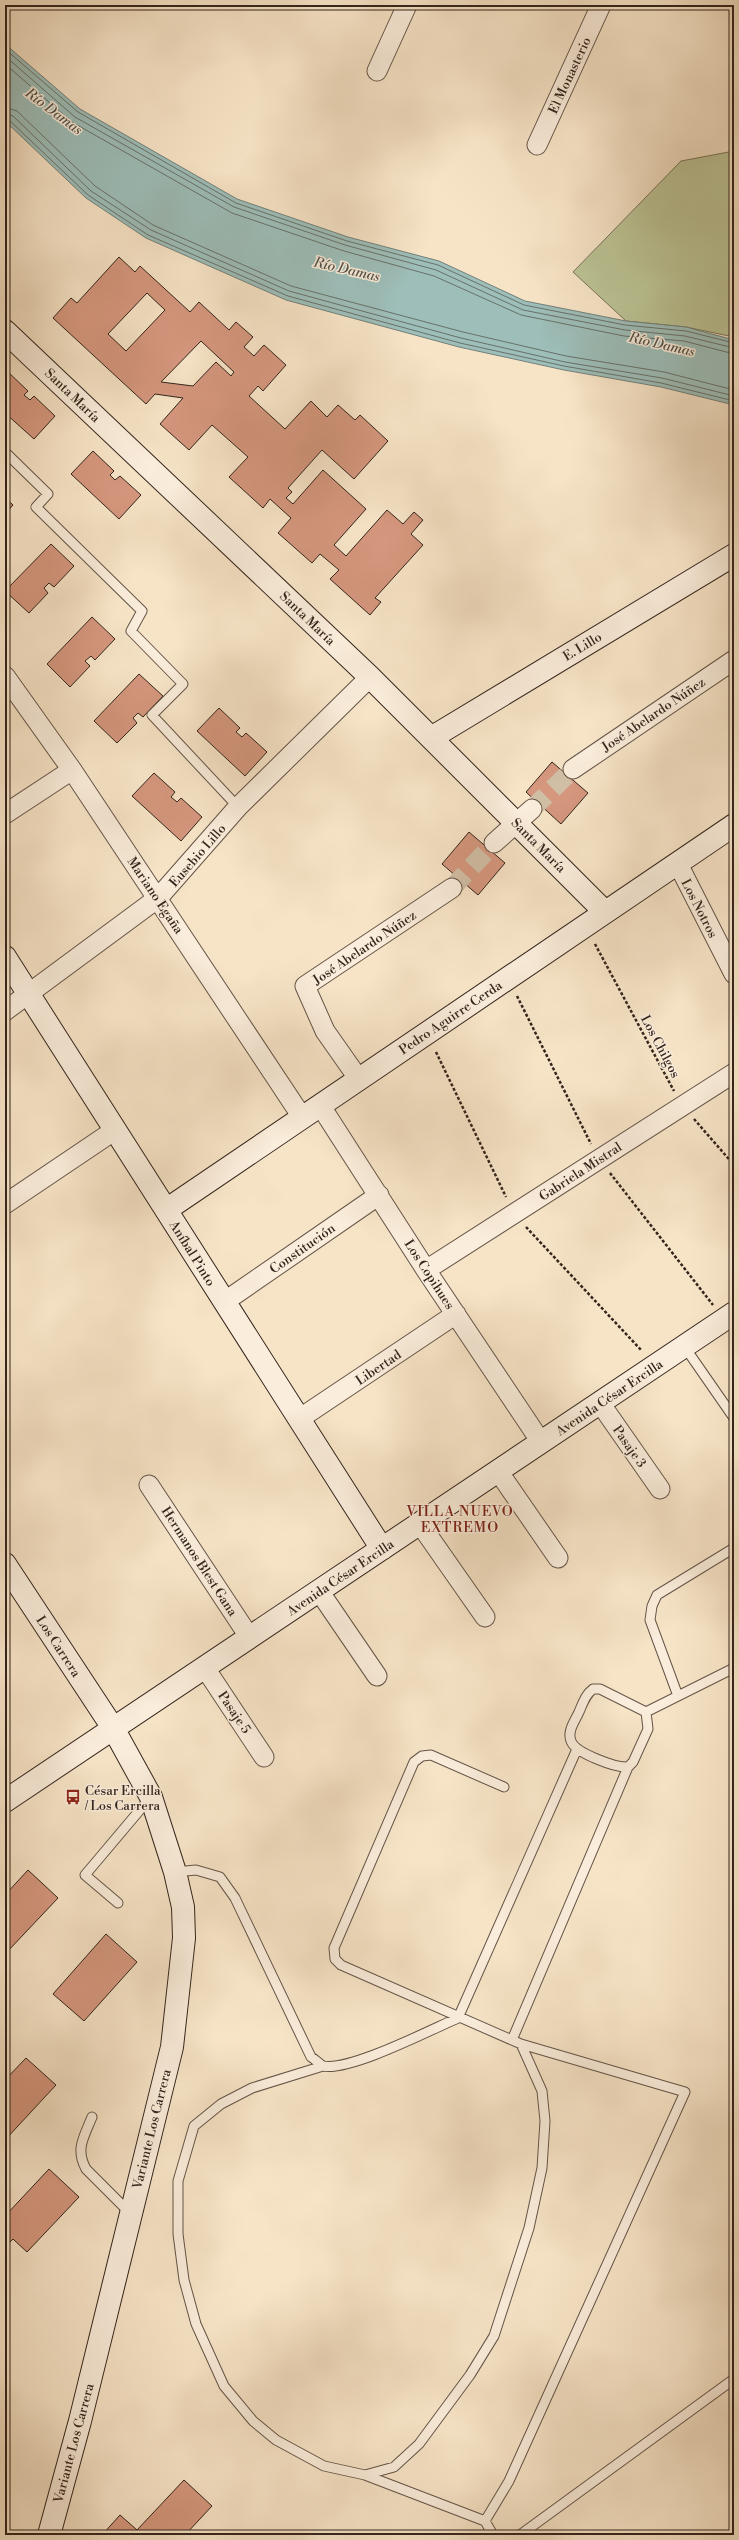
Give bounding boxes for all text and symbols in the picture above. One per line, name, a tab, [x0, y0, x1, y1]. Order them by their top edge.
street label: El Monasterio	[545, 34, 595, 116]
water label: Río Damas	[20, 84, 86, 139]
water label: Río Damas	[311, 253, 382, 286]
water label: Río Damas	[626, 328, 697, 361]
street label: Santa María	[41, 365, 104, 426]
street label: Santa María	[276, 588, 339, 649]
street label: E. Lillo	[560, 629, 605, 665]
street label: José Abelardo Núñez	[598, 674, 708, 756]
street label: Santa María	[508, 815, 569, 877]
street label: Eusebio Lillo	[166, 821, 229, 890]
street label: Mariano Egaña	[124, 854, 187, 937]
street label: Los Notros	[677, 876, 721, 941]
street label: José Abelardo Núñez	[309, 907, 419, 989]
street label: Pedro Aguirre Cerda	[396, 977, 505, 1058]
street label: Los Chilgos	[637, 1012, 683, 1081]
street label: Gabriela Mistral	[536, 1139, 625, 1205]
street label: Aníbal Pinto	[165, 1217, 219, 1289]
street label: Constitución	[267, 1220, 339, 1277]
street label: Los Copihues	[401, 1237, 458, 1313]
street label: Libertad	[353, 1346, 405, 1389]
street label: Avenida César Ercilla	[552, 1356, 666, 1440]
street label: Pasaje 3	[609, 1422, 649, 1471]
district label: VILLA NUEVO EXTREMO	[405, 1503, 514, 1537]
street label: Hermanos Blest Gana	[158, 1504, 241, 1620]
street label: Avenida César Ercilla	[283, 1536, 397, 1620]
street label: Los Carrera	[32, 1613, 84, 1681]
street label: Pasaje 5	[214, 1688, 254, 1737]
place label: César Ercilla / Los Carrera	[84, 1783, 161, 1814]
bus stop icon: César Ercilla / Los Carrera	[64, 1788, 82, 1806]
street label: Variante Los Carrera	[129, 2067, 175, 2192]
street label: Variante Los Carrera	[50, 2381, 98, 2506]

